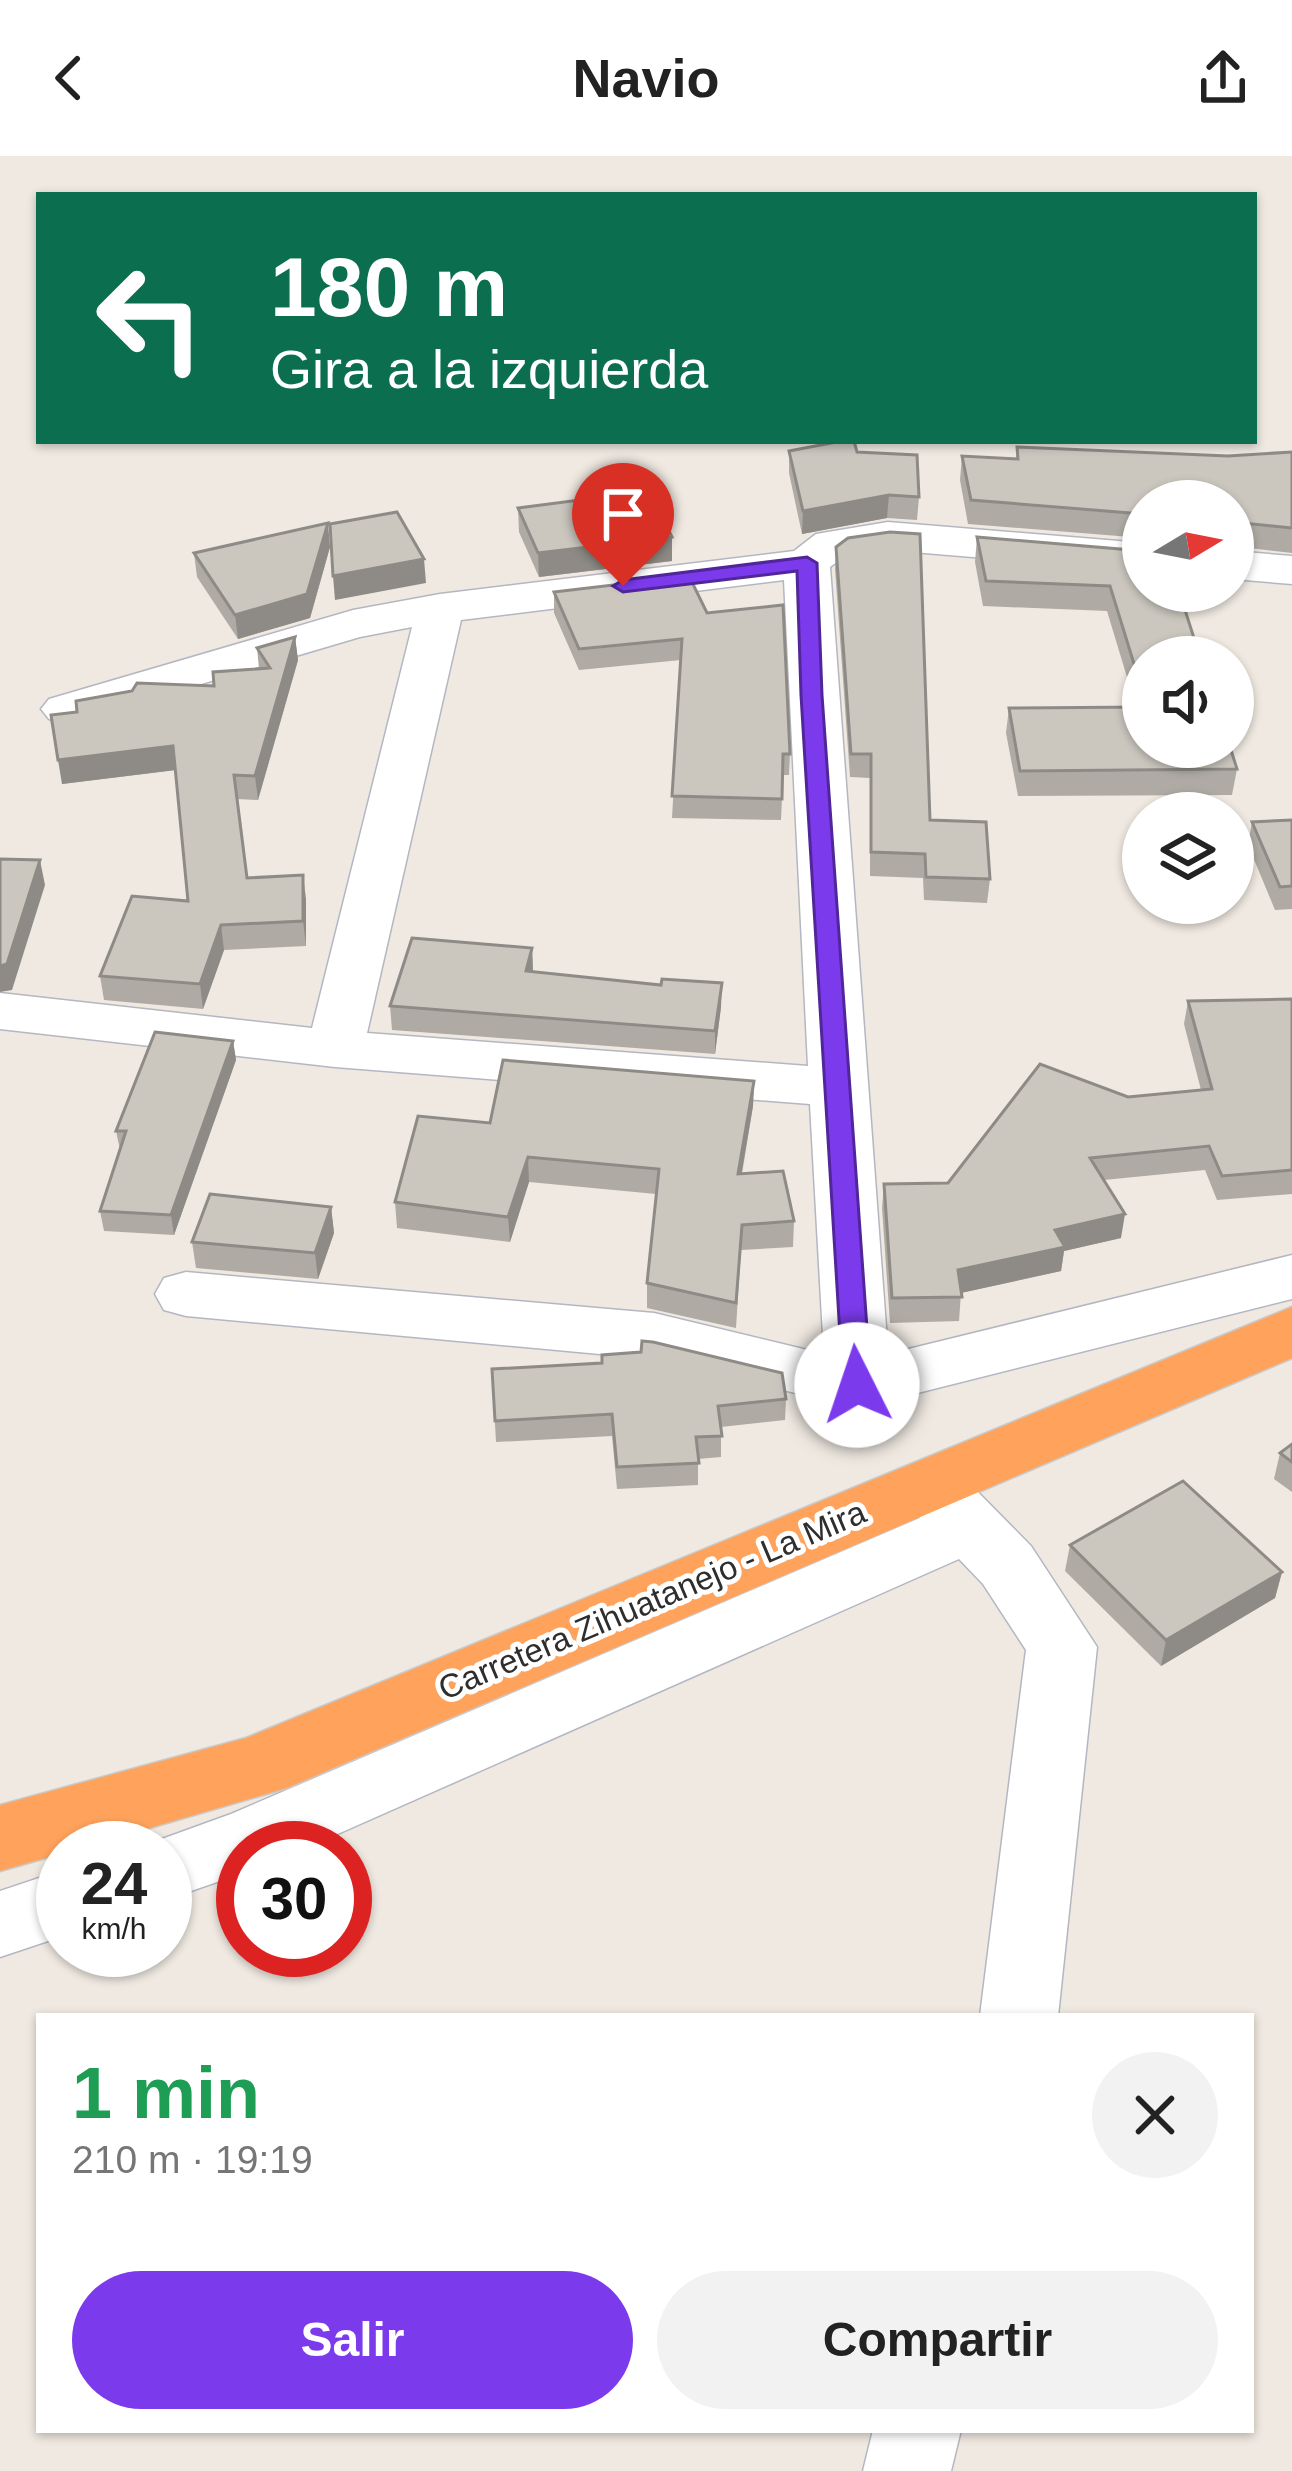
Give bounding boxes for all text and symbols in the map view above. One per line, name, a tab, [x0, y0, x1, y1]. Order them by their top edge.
icon: back	[36, 45, 102, 111]
icon: share	[1190, 45, 1256, 111]
text: Navio	[572, 48, 720, 108]
icon: left	[72, 240, 228, 396]
text: 180 m	[270, 240, 508, 334]
text: Gira a la izquierda	[270, 339, 708, 399]
pin	[572, 463, 674, 586]
north arrow	[1122, 480, 1254, 612]
map controls	[1122, 480, 1254, 924]
icon: arrive	[590, 481, 656, 547]
button: sound	[1122, 636, 1254, 768]
button: layers	[1122, 792, 1254, 924]
position arrow	[794, 1322, 920, 1448]
street label: Carretera Zihuatanejo - La Mira	[433, 1493, 872, 1707]
speed limit sign: 30	[216, 1821, 372, 1977]
text: 24	[81, 1850, 147, 1917]
text: km/h	[81, 1912, 147, 1945]
button: close	[1092, 2052, 1218, 2178]
text: 1 min	[72, 2053, 260, 2133]
text: 210 m · 19:19	[72, 2138, 313, 2181]
button: Salir	[72, 2271, 633, 2409]
button: Compartir	[657, 2271, 1218, 2409]

